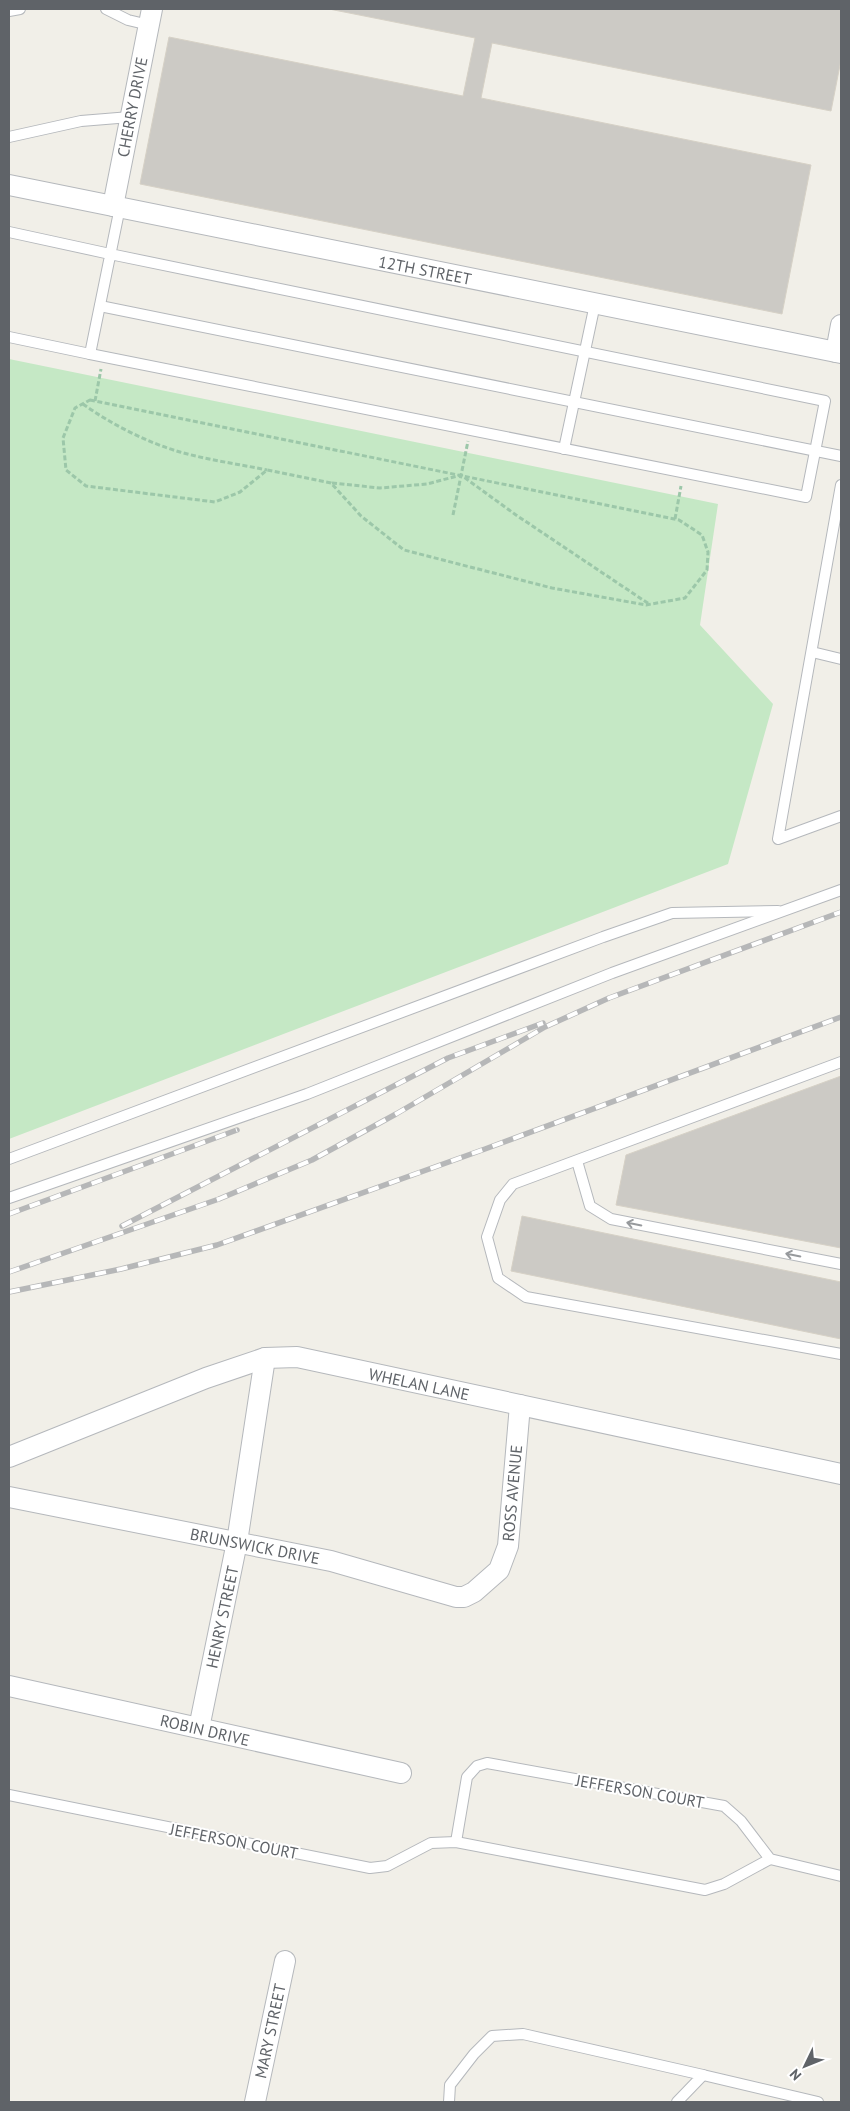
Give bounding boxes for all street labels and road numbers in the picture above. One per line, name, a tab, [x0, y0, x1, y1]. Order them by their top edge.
street label: CHERRY DRIVE	[112, 55, 152, 159]
street label: 12TH STREET	[377, 251, 473, 289]
street label: WHELAN LANE	[367, 1364, 471, 1404]
street label: ROSS AVENUE	[498, 1444, 526, 1542]
street label: BRUNSWICK DRIVE	[189, 1524, 321, 1568]
street label: HENRY STREET	[201, 1564, 243, 1670]
street label: ROBIN DRIVE	[158, 1710, 252, 1750]
street label: JEFFERSON COURT	[573, 1770, 706, 1812]
street label: JEFFERSON COURT	[167, 1819, 300, 1863]
street label: MARY STREET	[250, 1982, 290, 2080]

